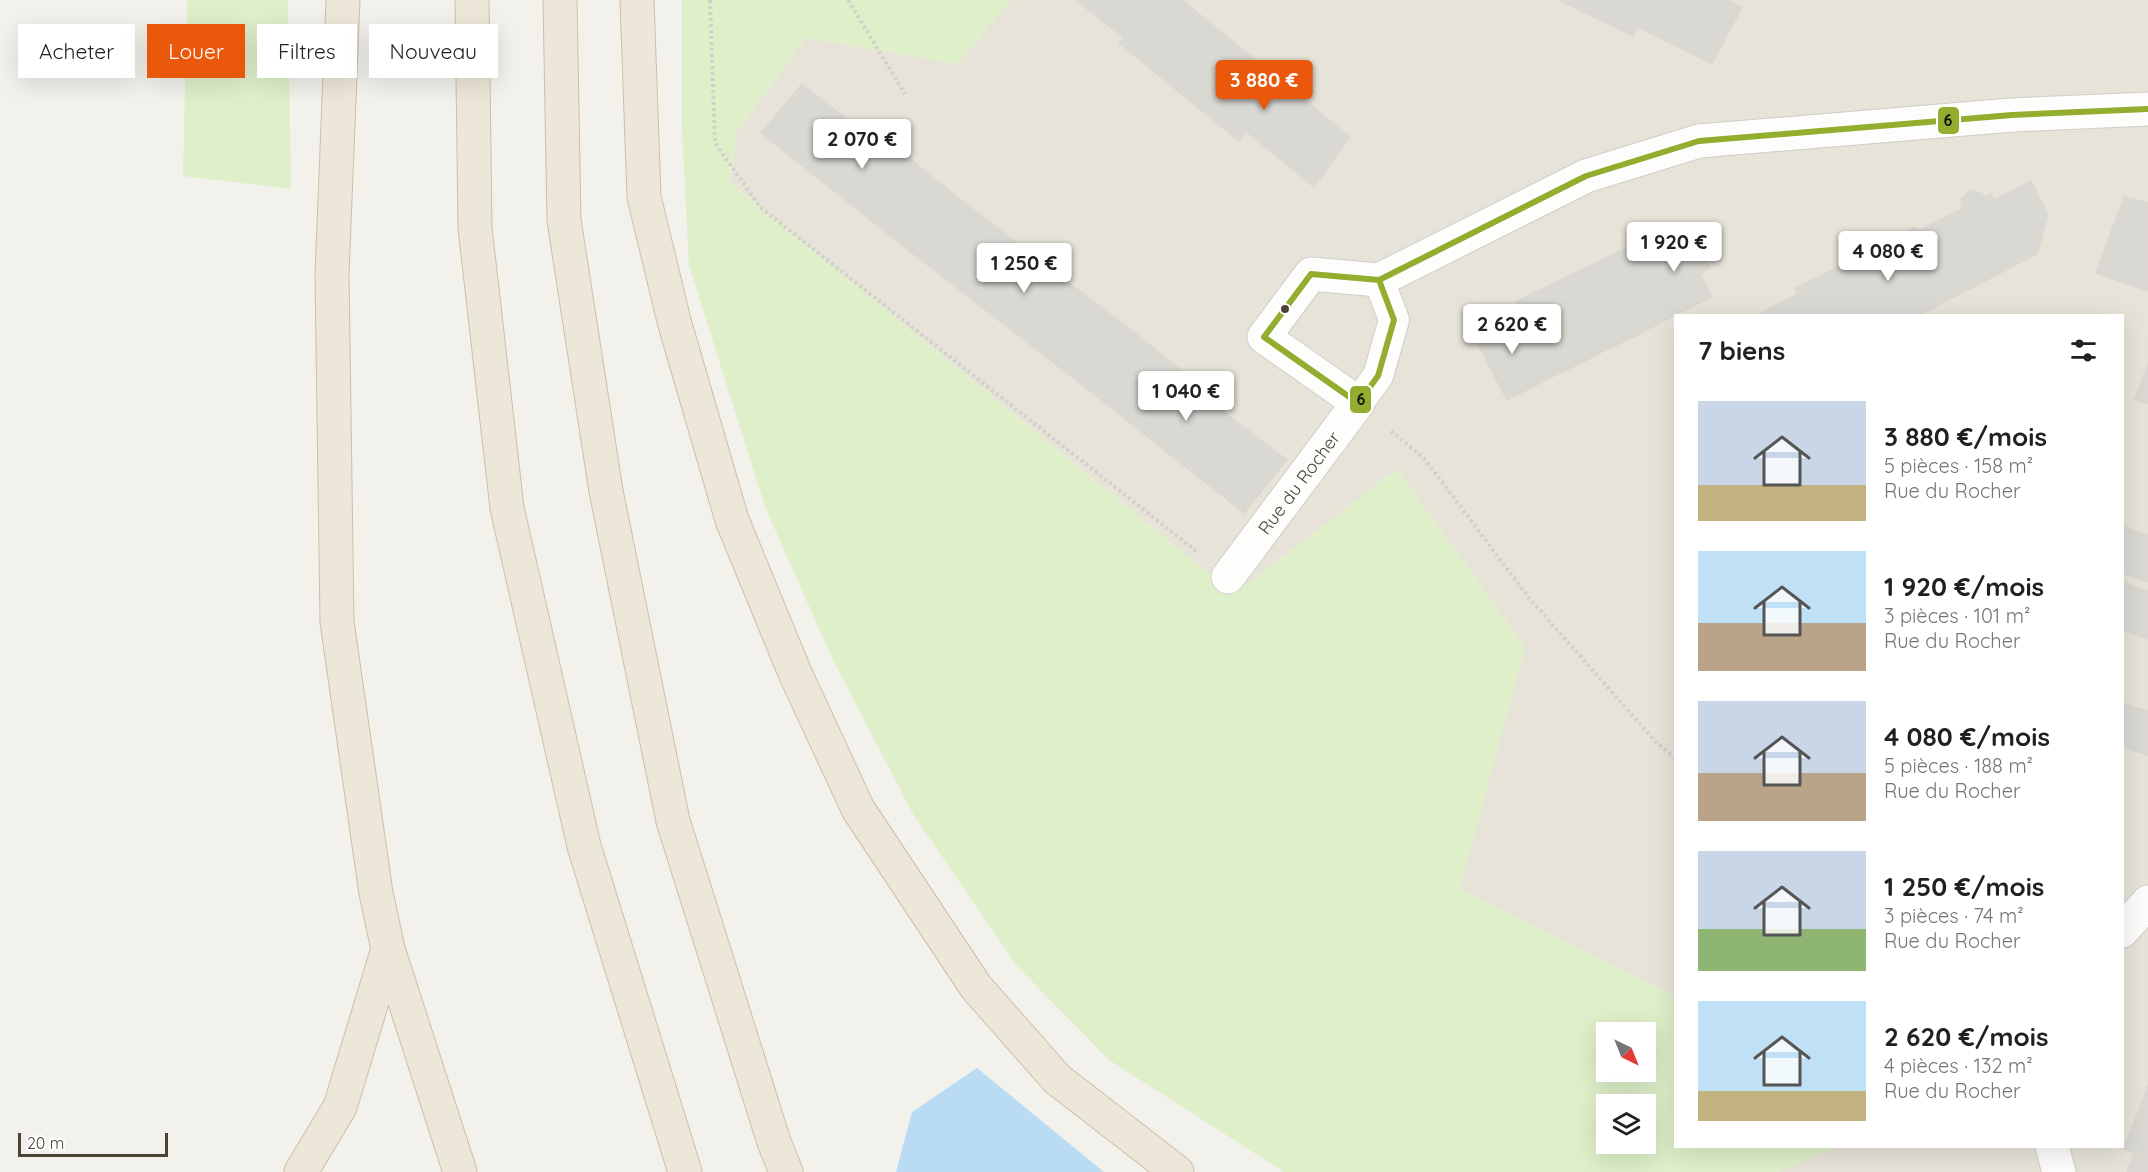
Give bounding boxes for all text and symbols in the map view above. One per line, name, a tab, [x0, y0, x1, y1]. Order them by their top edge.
chip: Acheter	[18, 24, 135, 78]
chip: Louer	[147, 24, 245, 78]
chip: Filtres	[257, 24, 357, 78]
chip: Nouveau	[369, 24, 498, 78]
pin: 3 880 €	[1209, 60, 1319, 111]
text: 3 880 €	[1230, 67, 1298, 92]
line badge: 6	[1937, 106, 1960, 135]
text: 6	[1944, 110, 1953, 130]
pin: 2 070 €	[807, 119, 917, 170]
text: 2 070 €	[827, 126, 897, 151]
pin: 1 920 €	[1619, 222, 1729, 273]
text: 1 920 €	[1641, 229, 1707, 254]
pin: 4 080 €	[1833, 231, 1943, 282]
text: 4 080 €	[1852, 238, 1924, 263]
pin: 1 250 €	[969, 243, 1079, 294]
text: 1 250 €	[991, 250, 1057, 275]
unlabelled marker	[1279, 303, 1291, 315]
pin: 2 620 €	[1457, 304, 1567, 355]
text: 2 620 €	[1477, 311, 1547, 336]
text: 7 biens	[1698, 334, 1785, 367]
icon: filters	[2067, 334, 2100, 367]
pin: 1 040 €	[1131, 371, 1241, 422]
text: 1 040 €	[1152, 378, 1220, 403]
line badge: 6	[1349, 385, 1372, 414]
text: 6	[1357, 389, 1366, 409]
text: 3 880 €/mois	[1884, 420, 2047, 453]
icon: home	[1746, 425, 1818, 497]
street label: Rue du Rocher	[1253, 426, 1345, 539]
text: 5 pièces · 158 m²	[1884, 453, 2033, 478]
text: Rue du Rocher	[1884, 478, 2021, 503]
text: 1 920 €/mois	[1884, 570, 2044, 603]
icon: home	[1746, 575, 1818, 647]
text: 3 pièces · 101 m²	[1884, 603, 2030, 628]
text: Rue du Rocher	[1884, 628, 2021, 653]
text: 4 080 €/mois	[1884, 720, 2050, 753]
icon: home	[1746, 725, 1818, 797]
text: 5 pièces · 188 m²	[1884, 753, 2033, 778]
text: Rue du Rocher	[1884, 778, 2021, 803]
text: 1 250 €/mois	[1884, 870, 2044, 903]
icon: home	[1746, 875, 1818, 947]
text: 3 pièces · 74 m²	[1884, 903, 2024, 928]
text: Rue du Rocher	[1884, 928, 2021, 953]
text: 2 620 €/mois	[1884, 1020, 2048, 1053]
north arrow	[1596, 1022, 1656, 1082]
map controls	[1596, 1022, 1656, 1154]
icon: home	[1746, 1025, 1818, 1097]
text: 4 pièces · 132 m²	[1884, 1053, 2033, 1078]
text: Rue du Rocher	[1884, 1078, 2021, 1103]
button: layers	[1596, 1094, 1656, 1154]
scale bar	[18, 1130, 168, 1158]
text: 20 m	[27, 1133, 64, 1153]

